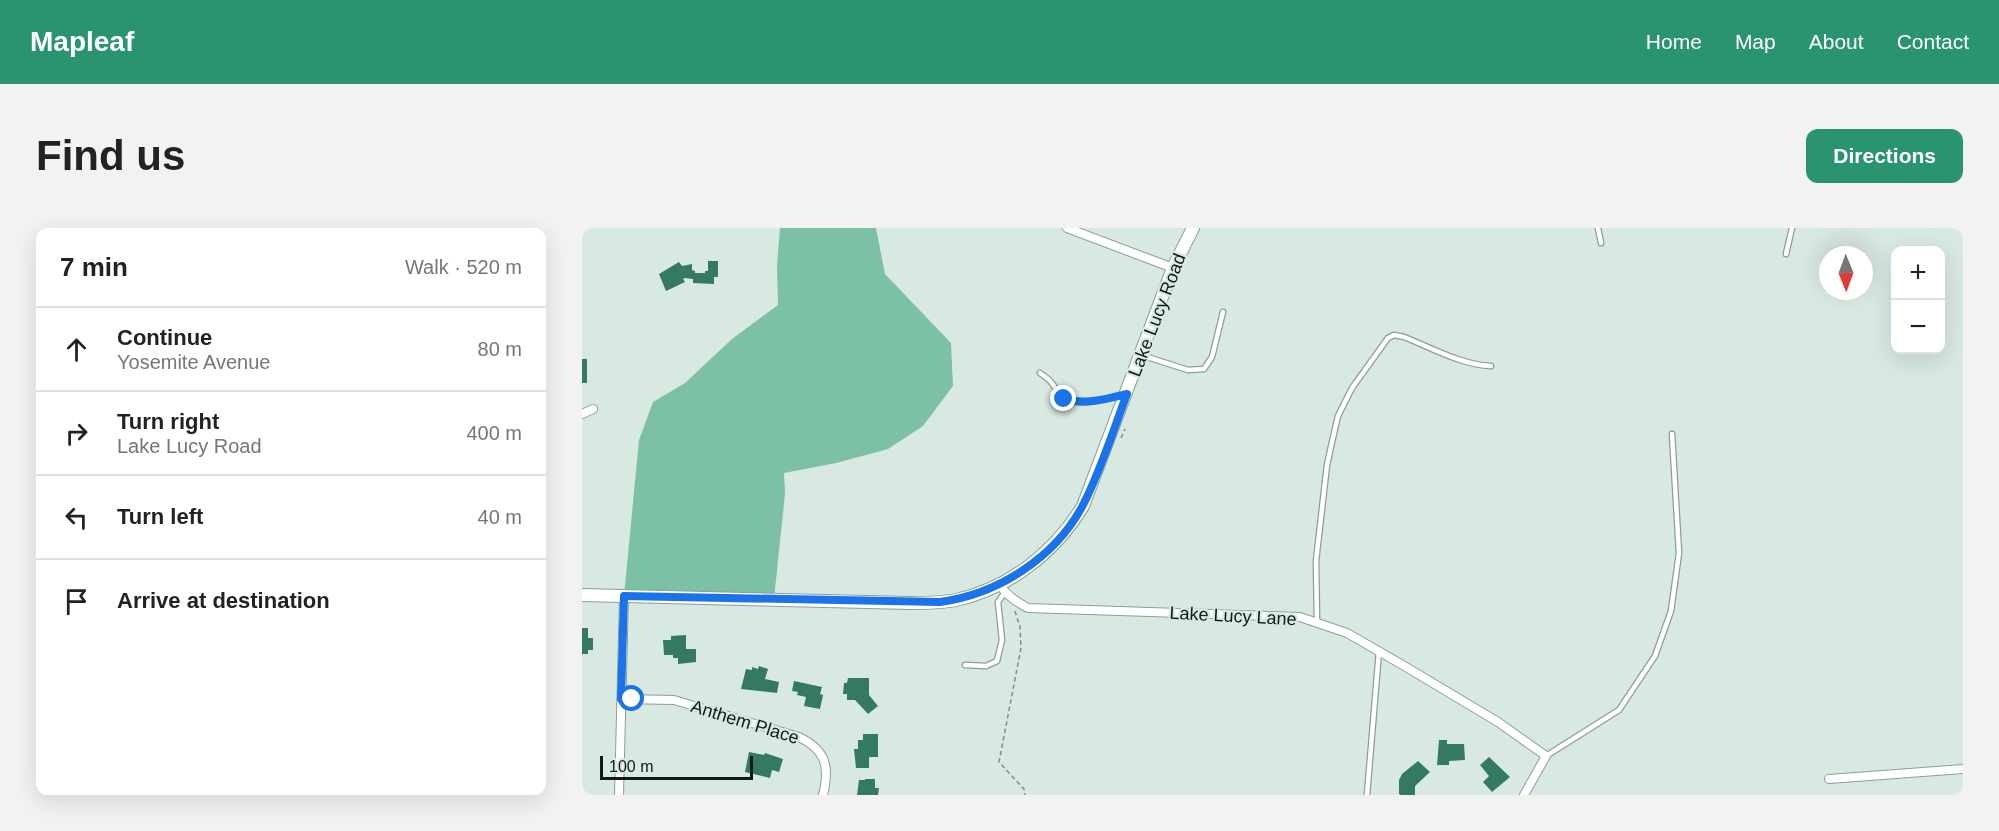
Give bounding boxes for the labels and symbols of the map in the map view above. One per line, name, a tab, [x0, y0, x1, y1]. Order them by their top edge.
north arrow	[1819, 246, 1873, 300]
street label: Lake Lucy Road	[1124, 251, 1190, 379]
route end	[1050, 385, 1076, 411]
street label: Lake Lucy Lane	[1169, 603, 1297, 629]
route start	[618, 685, 644, 711]
street label: Anthem Place	[688, 696, 802, 748]
scale bar	[600, 753, 753, 780]

